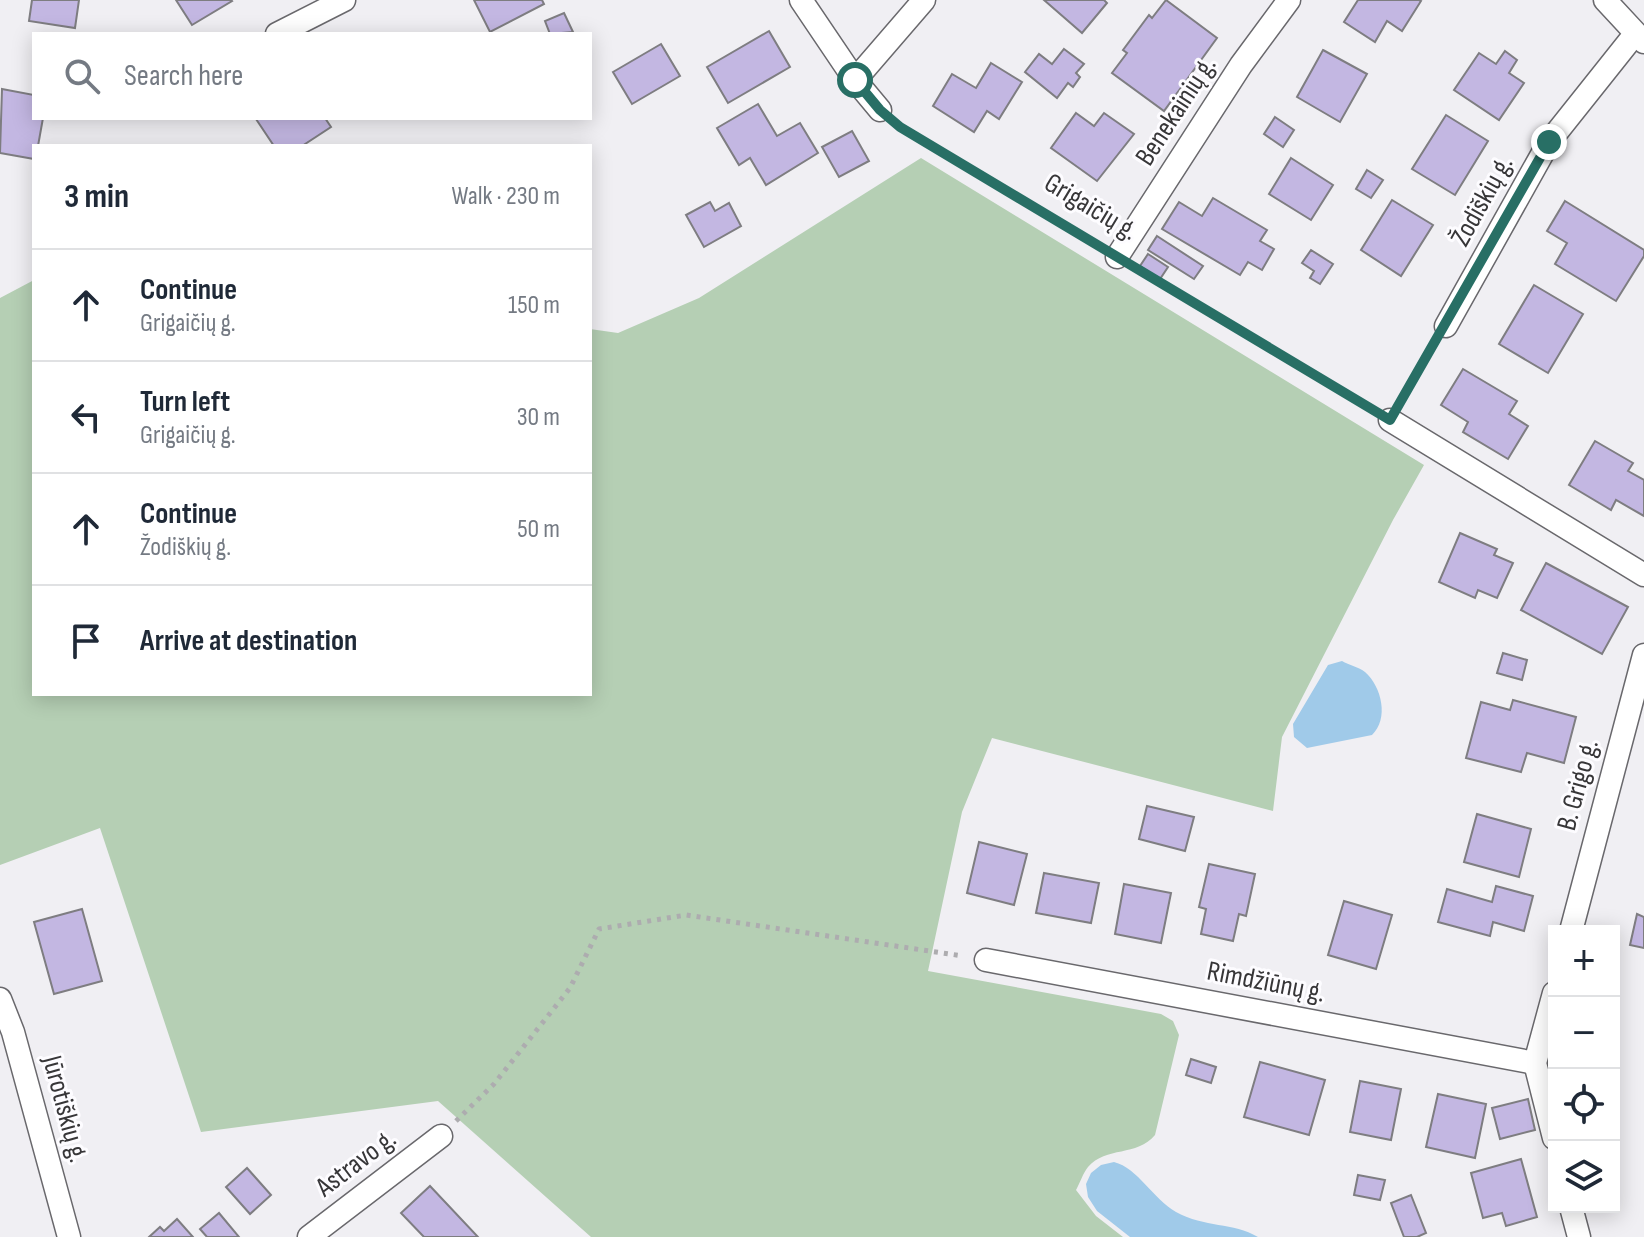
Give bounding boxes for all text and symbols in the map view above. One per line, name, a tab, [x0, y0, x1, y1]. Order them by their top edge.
search box	[32, 32, 592, 120]
street label: Benekainių g.	[1129, 50, 1223, 172]
icon: search	[60, 54, 104, 98]
text: Search here	[124, 58, 243, 94]
route start	[837, 62, 873, 98]
route end	[1531, 124, 1567, 160]
street label: Žodiškių g.	[1444, 150, 1520, 252]
street label: Grigaičių g.	[1038, 166, 1144, 248]
text: 3 min	[64, 176, 129, 217]
text: Walk · 230 m	[451, 181, 560, 212]
text: Continue	[140, 272, 237, 308]
icon: ahead	[64, 283, 108, 327]
text: 150 m	[508, 290, 560, 321]
text: Grigaičių g.	[140, 308, 236, 339]
text: Turn left	[140, 384, 230, 420]
icon: left	[64, 395, 108, 439]
text: 30 m	[517, 402, 560, 433]
text: Grigaičių g.	[140, 420, 236, 451]
text: Continue	[140, 496, 237, 532]
icon: ahead	[64, 507, 108, 551]
text: 50 m	[517, 514, 560, 545]
text: Žodiškių g.	[140, 532, 231, 563]
icon: arrive	[64, 619, 108, 663]
text: Arrive at destination	[140, 623, 357, 659]
street label: B. Grigo g.	[1550, 736, 1606, 834]
map controls	[1548, 925, 1620, 1213]
button: +	[1548, 925, 1620, 997]
street label: Rimdžiūnų g.	[1204, 954, 1328, 1010]
button: −	[1548, 997, 1620, 1069]
street label: Jūrotiškių g.	[35, 1051, 95, 1166]
button: locate	[1548, 1069, 1620, 1141]
street label: Astravo g.	[309, 1122, 403, 1204]
button: layers	[1548, 1141, 1620, 1213]

